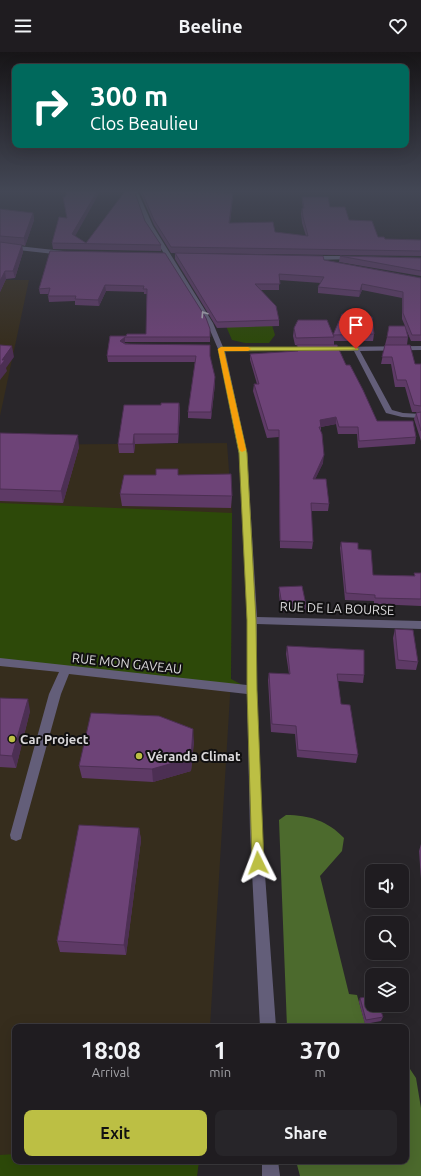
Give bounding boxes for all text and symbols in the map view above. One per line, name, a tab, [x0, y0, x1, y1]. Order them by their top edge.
icon: menu	[12, 15, 34, 37]
icon: heart	[387, 15, 409, 37]
text: Beeline	[178, 16, 243, 36]
icon: right	[24, 80, 76, 132]
text: 300 m	[90, 80, 168, 111]
text: Clos Beaulieu	[90, 113, 198, 133]
pin	[339, 308, 373, 349]
one-way arrow	[202, 311, 209, 318]
icon: arrive	[345, 314, 367, 336]
street label: RUE DE LA BOURSE	[280, 599, 394, 617]
street label: RUE MON GAVEAU	[71, 650, 183, 676]
place label: Car Project	[20, 732, 89, 746]
marker: Car Project	[7, 734, 17, 744]
place label: Véranda Climat	[147, 749, 241, 763]
marker: Véranda Climat	[134, 751, 144, 761]
position arrow	[237, 842, 279, 884]
map controls	[365, 864, 409, 1012]
button: sound	[365, 864, 409, 908]
button: search	[365, 916, 409, 960]
button: layers	[365, 968, 409, 1012]
text: 18:08	[81, 1037, 141, 1064]
text: 1	[213, 1037, 227, 1064]
text: 370	[300, 1037, 340, 1064]
text: Arrival	[92, 1065, 130, 1079]
text: min	[209, 1065, 231, 1079]
text: m	[314, 1065, 326, 1079]
button: Exit	[24, 1110, 207, 1156]
button: Share	[215, 1110, 397, 1156]

